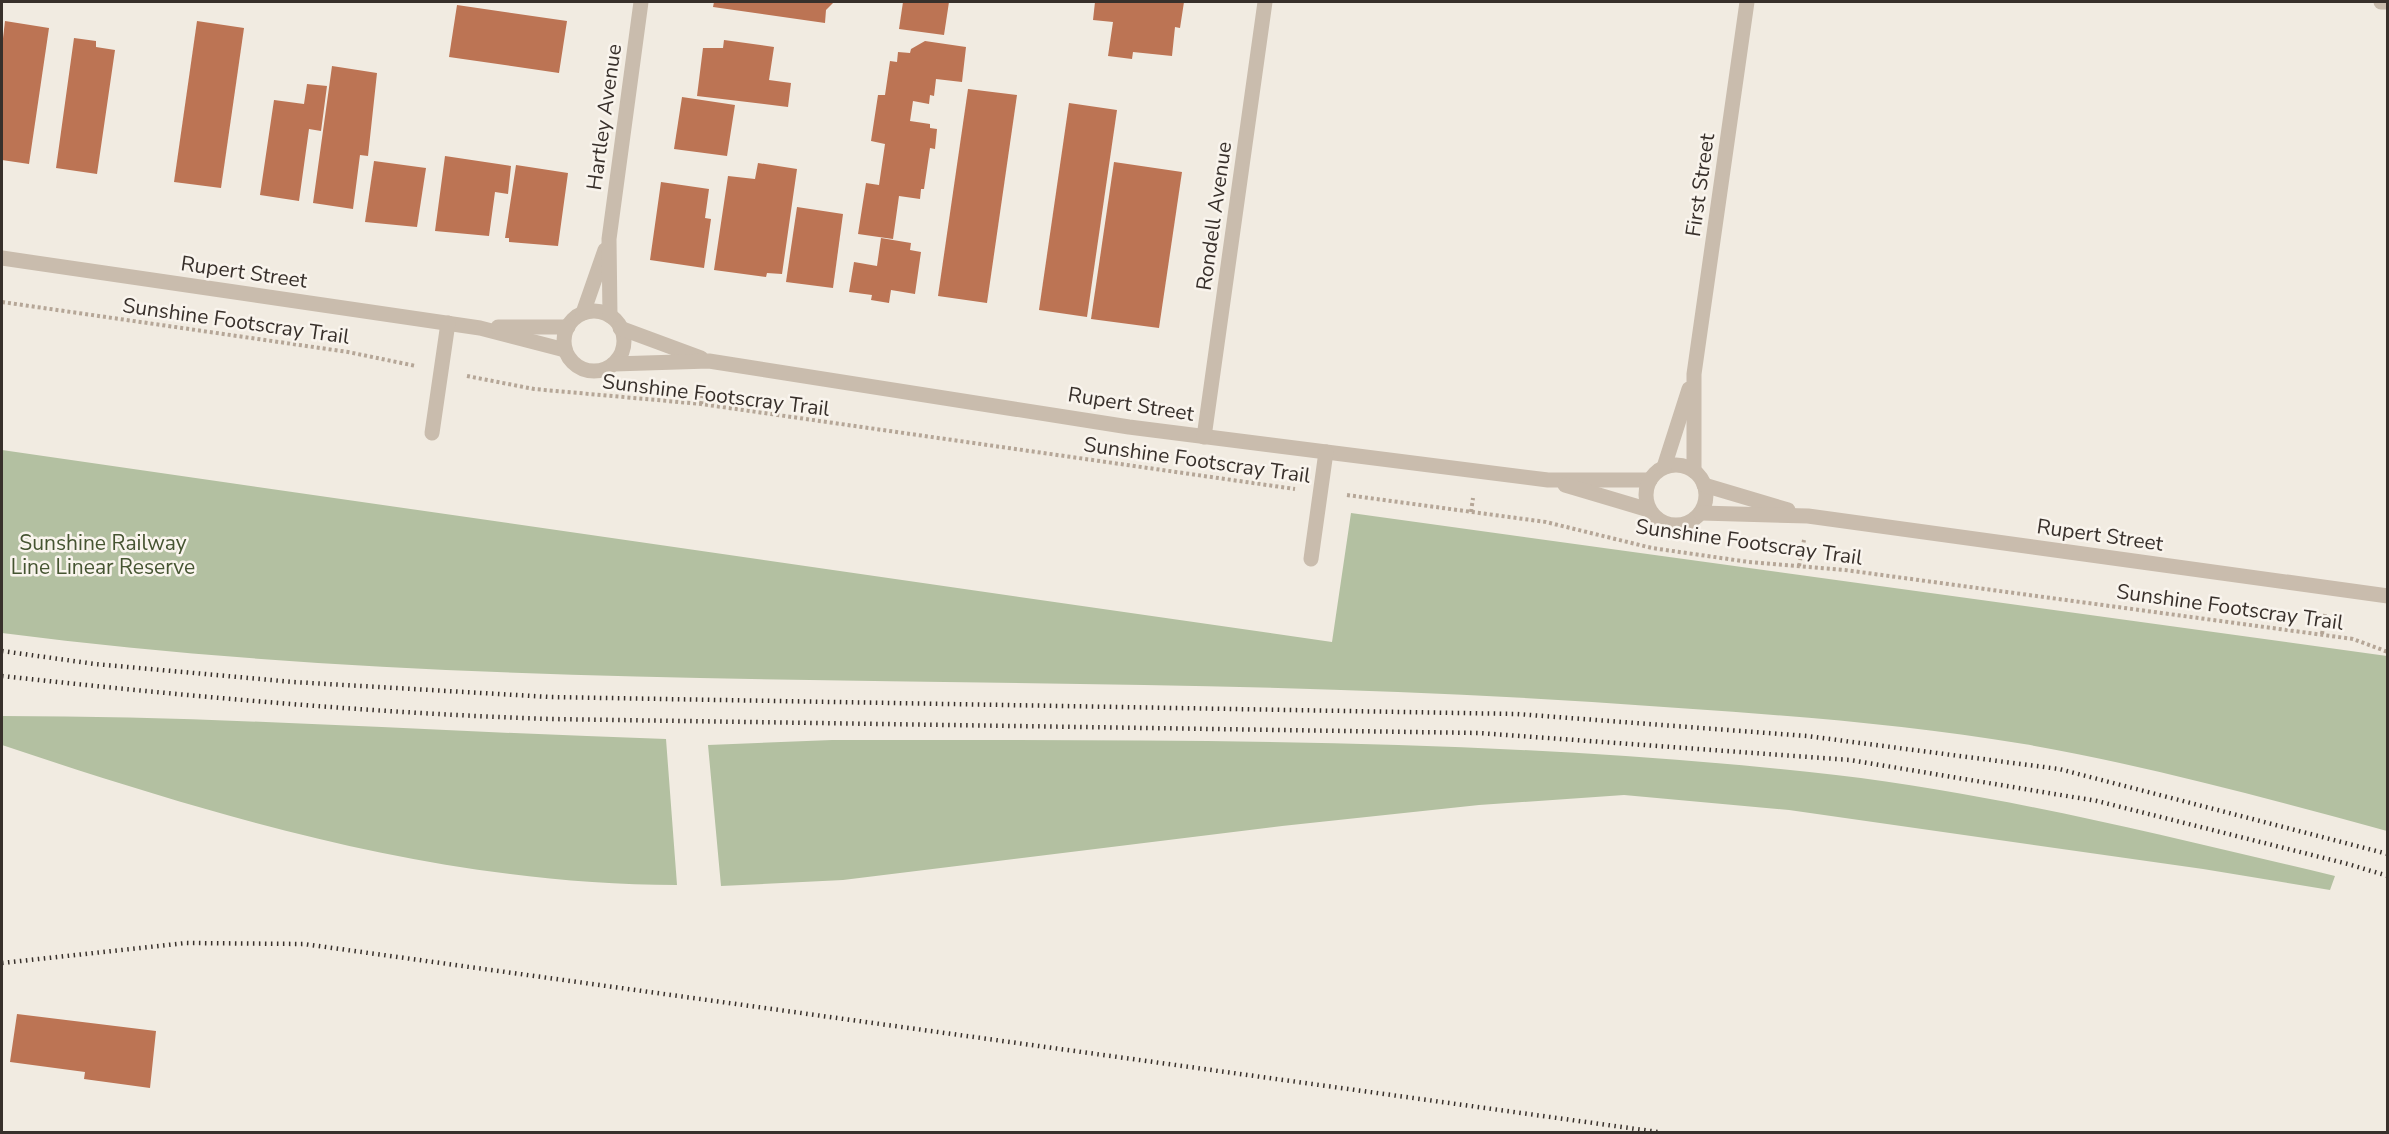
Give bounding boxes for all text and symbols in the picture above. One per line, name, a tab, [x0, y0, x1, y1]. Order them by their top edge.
street label: Hartley Avenue	[580, 42, 628, 192]
street label: First Street	[1679, 131, 1721, 238]
street label: Rondell Avenue	[1190, 140, 1238, 292]
street label: Rupert Street	[179, 249, 310, 295]
street label: Sunshine Footscray Trail	[121, 291, 352, 351]
street label: Sunshine Footscray Trail	[601, 367, 832, 423]
street label: Rupert Street	[1066, 380, 1197, 428]
street label: Sunshine Footscray Trail	[1082, 430, 1313, 490]
street label: Sunshine Footscray Trail	[1634, 512, 1865, 572]
street label: Rupert Street	[2035, 512, 2166, 558]
park label: Sunshine Railway Line Linear Reserve	[11, 529, 195, 581]
street label: Sunshine Footscray Trail	[2115, 577, 2346, 637]

